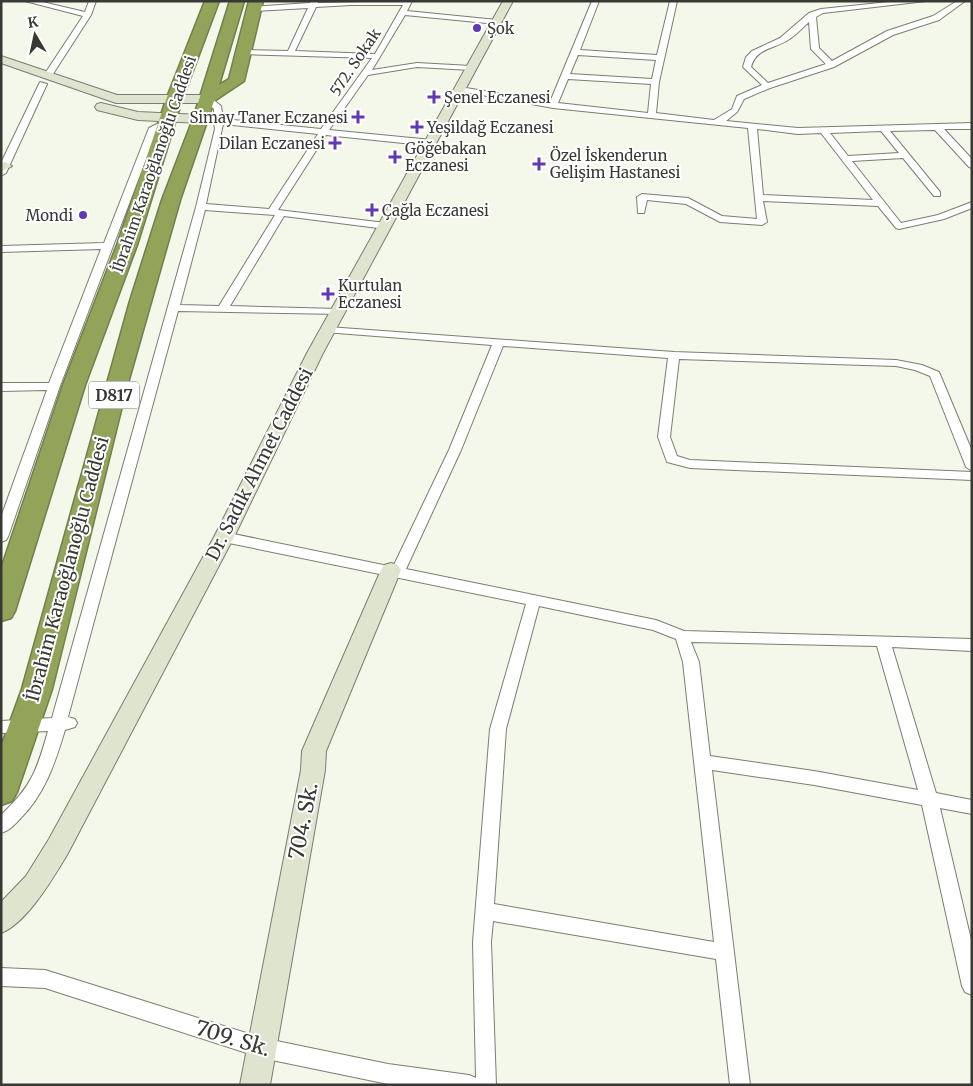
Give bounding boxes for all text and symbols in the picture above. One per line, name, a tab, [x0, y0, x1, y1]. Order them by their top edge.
north arrow	[10, 10, 60, 60]
text: K	[26, 12, 40, 32]
place label: Şok	[487, 19, 515, 38]
marker: Şok	[471, 22, 483, 34]
street label: 572. Sokak	[325, 24, 385, 99]
street label: İbrahim Karaoğlanoğlu Caddesi	[108, 53, 200, 275]
place label: Şenel Eczanesi	[444, 88, 551, 107]
marker: Şenel Eczanesi	[428, 91, 440, 103]
place label: Simay Taner Eczanesi	[190, 108, 348, 127]
marker: Simay Taner Eczanesi	[352, 111, 364, 123]
place label: Yeşildağ Eczanesi	[426, 118, 554, 137]
marker: Yeşildağ Eczanesi	[411, 121, 423, 133]
place label: Dilan Eczanesi	[219, 134, 325, 153]
marker: Dilan Eczanesi	[329, 137, 341, 149]
place label: Göğebakan Eczanesi	[405, 139, 487, 175]
place label: Özel İskenderun Gelişim Hastanesi	[550, 145, 681, 182]
marker: Göğebakan Eczanesi	[389, 151, 401, 163]
marker: Özel İskenderun Gelişim Hastanesi	[532, 157, 546, 171]
place label: Çağla Eczanesi	[382, 201, 489, 220]
marker: Çağla Eczanesi	[366, 204, 378, 216]
place label: Mondi	[26, 206, 73, 225]
marker: Mondi	[77, 209, 89, 221]
place label: Kurtulan Eczanesi	[338, 276, 402, 312]
marker: Kurtulan Eczanesi	[322, 288, 334, 300]
street label: Dr. Sadık Ahmet Caddesi	[200, 364, 318, 564]
road number: D817	[89, 382, 139, 408]
street label: İbrahim Karaoğlanoğlu Caddesi	[20, 434, 114, 704]
street label: 704. Sk.	[282, 780, 324, 862]
street label: 709. Sk.	[192, 1014, 274, 1062]

